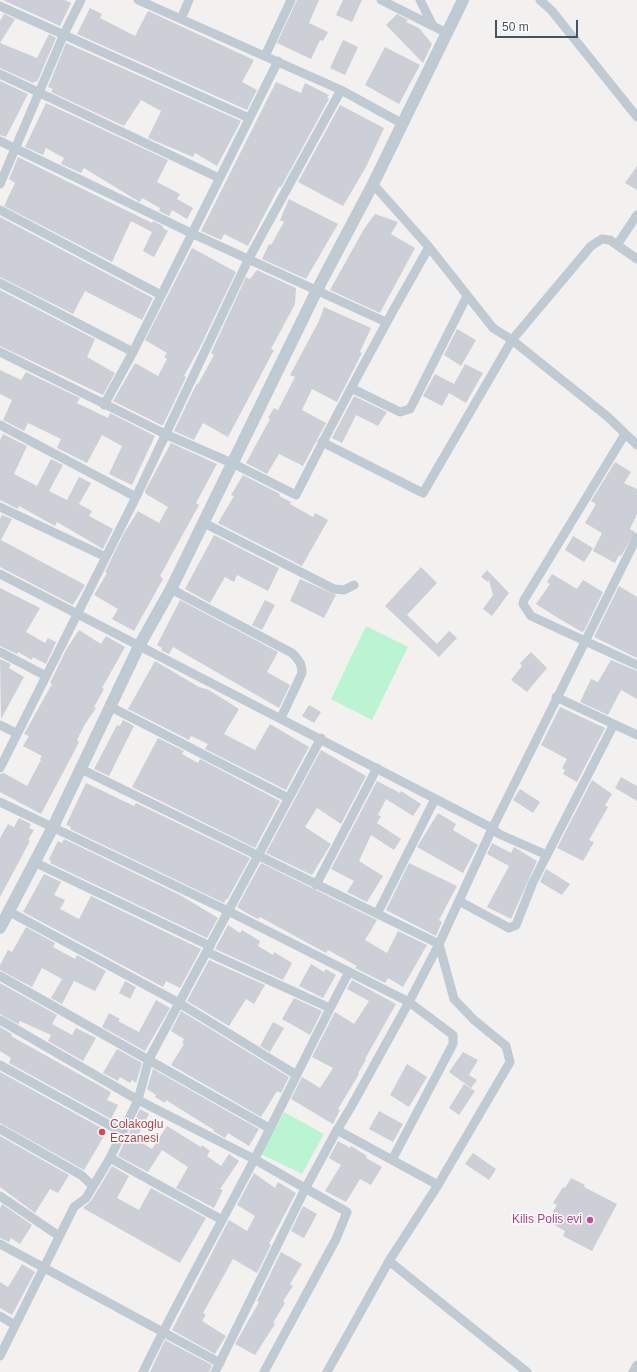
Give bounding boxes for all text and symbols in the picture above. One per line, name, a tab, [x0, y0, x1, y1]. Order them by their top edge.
scale bar	[497, 12, 580, 38]
text: 50 m	[502, 20, 529, 34]
place label: Colakoglu Eczanesi	[110, 1118, 163, 1146]
marker: Colakoglu Eczanesi	[97, 1127, 107, 1137]
place label: Kilis Polis evi	[512, 1213, 582, 1227]
marker: Kilis Polis evi	[585, 1215, 595, 1225]

